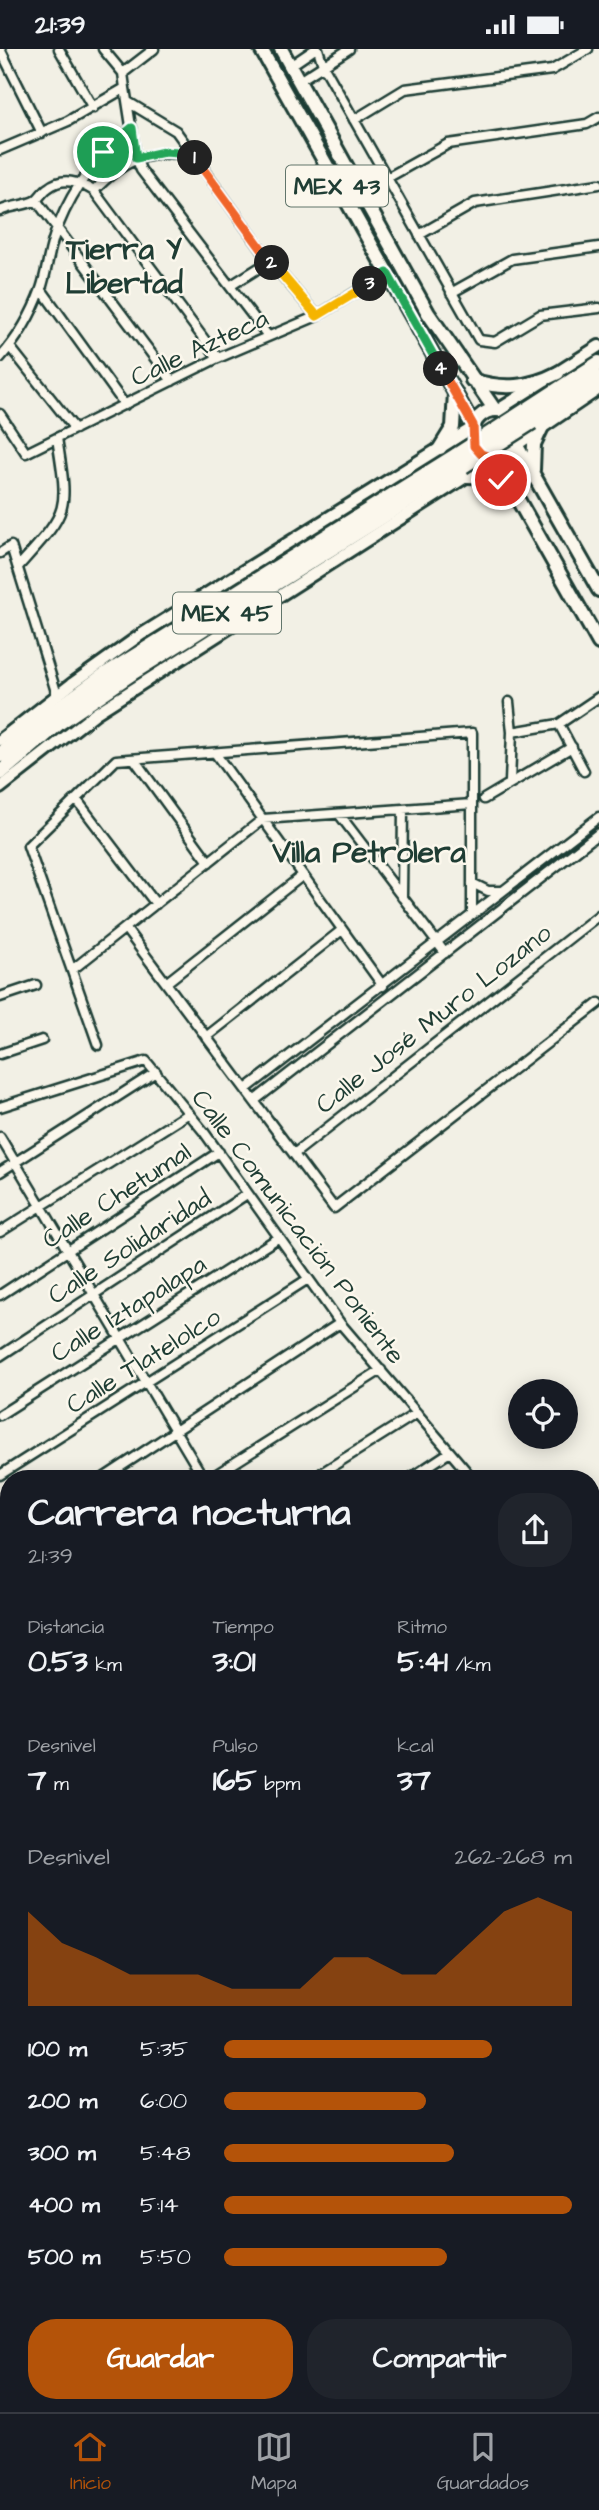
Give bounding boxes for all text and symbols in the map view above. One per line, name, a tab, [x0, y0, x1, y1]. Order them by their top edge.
text: 21:39	[35, 7, 86, 43]
pin	[73, 122, 133, 182]
icon: arrive	[84, 133, 122, 171]
pin: 1	[178, 141, 212, 175]
text: 1	[193, 144, 196, 171]
road number: MEX 43	[286, 166, 388, 207]
district label: Tierra Y Libertad	[65, 229, 183, 305]
pin: 2	[254, 245, 290, 281]
text: 2	[266, 249, 277, 276]
pin: 3	[352, 267, 388, 301]
text: 3	[365, 270, 374, 297]
street label: Calle Azteca	[125, 300, 274, 396]
pin: 4	[424, 351, 458, 387]
text: 4	[434, 355, 447, 382]
pin	[471, 450, 531, 510]
icon: check	[482, 461, 520, 499]
road number: MEX 45	[173, 593, 281, 633]
district label: Villa Petrolera	[271, 832, 467, 874]
street label: Calle José Muro Lozano	[308, 915, 560, 1122]
street label: Calle Comunicación Poniente	[183, 1082, 414, 1371]
street label: Calle Chetumal	[35, 1134, 198, 1257]
street label: Calle Solidaridad	[41, 1180, 218, 1313]
street label: Calle Iztapalapa	[44, 1247, 213, 1371]
street label: Calle Tlatelolco	[59, 1299, 228, 1423]
map controls	[508, 1379, 578, 1449]
button: locate	[508, 1379, 578, 1449]
text: Carrera nocturna	[28, 1488, 351, 1540]
button: share	[498, 1493, 572, 1567]
text: 21:39	[28, 1540, 73, 1572]
text: Distancia	[28, 1614, 104, 1641]
text: Tiempo	[213, 1614, 274, 1641]
text: Ritmo	[397, 1614, 447, 1641]
text: 0.53	[28, 1641, 88, 1683]
text: 3:01	[213, 1641, 256, 1683]
text: 5:41	[397, 1641, 448, 1683]
text: km	[88, 1652, 122, 1679]
text: /km	[448, 1652, 491, 1679]
text: Desnivel	[28, 1733, 96, 1760]
text: Pulso	[213, 1733, 258, 1760]
text: kcal	[397, 1733, 434, 1760]
text: 7	[28, 1760, 46, 1802]
text: 165	[213, 1760, 257, 1802]
text: 37	[397, 1760, 431, 1802]
text: m	[46, 1771, 69, 1798]
text: bpm	[257, 1771, 300, 1798]
text: Desnivel	[28, 1841, 110, 1873]
text: 262–268 m	[455, 1841, 572, 1873]
text: 100 m	[28, 2033, 87, 2065]
text: 5:35	[140, 2033, 188, 2065]
text: 200 m	[28, 2085, 97, 2117]
text: 6:00	[140, 2085, 187, 2117]
text: 300 m	[28, 2137, 96, 2169]
text: 5:48	[140, 2137, 191, 2169]
text: 400 m	[28, 2189, 100, 2221]
text: 5:14	[140, 2189, 179, 2221]
text: 500 m	[28, 2241, 100, 2273]
text: 5:50	[140, 2241, 191, 2273]
button: Guardar	[28, 2319, 293, 2399]
button: Compartir	[307, 2319, 572, 2399]
tab: Inicio	[70, 2428, 111, 2497]
tab: Mapa	[251, 2428, 297, 2497]
tab: Guardados	[437, 2428, 529, 2497]

